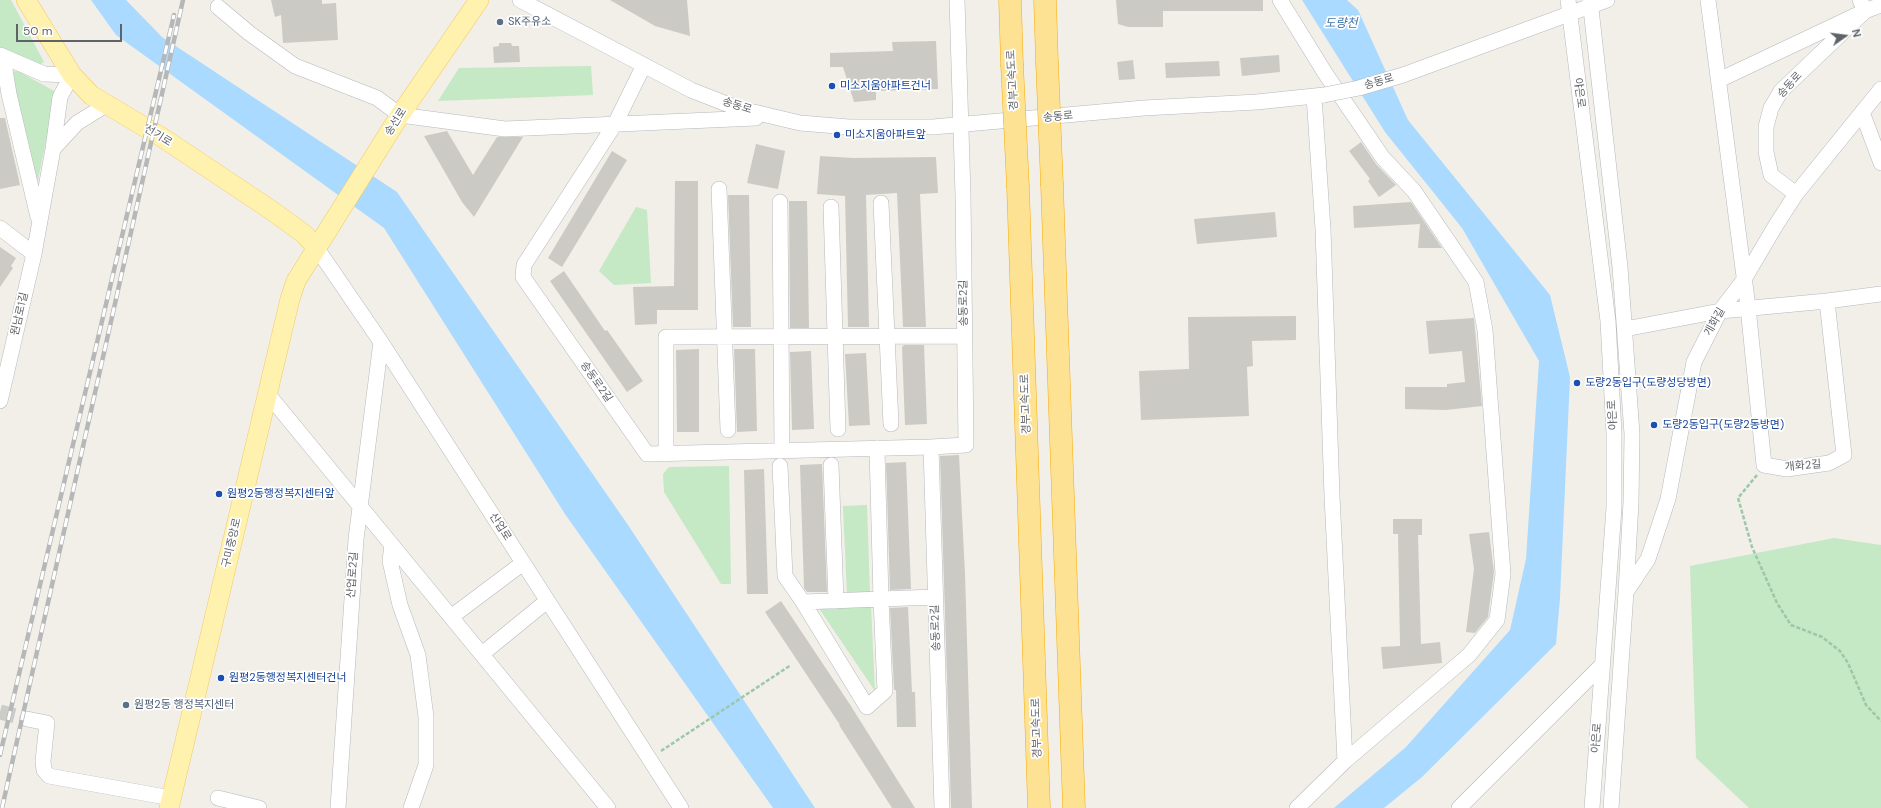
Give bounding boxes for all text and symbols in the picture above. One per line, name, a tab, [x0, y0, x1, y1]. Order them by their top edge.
place label: SK주유소	[508, 15, 551, 29]
scale bar	[18, 16, 124, 42]
north arrow	[1825, 16, 1865, 56]
marker: SK주유소	[495, 17, 505, 27]
water label: 도량천	[1324, 17, 1358, 31]
text: 50 m	[23, 23, 52, 39]
text: N	[1849, 28, 1864, 39]
street label: 경부고속도로	[1005, 49, 1021, 111]
street label: 송동로	[1775, 69, 1805, 101]
street label: 송동로	[1363, 71, 1395, 93]
street label: 야은로	[1571, 77, 1587, 109]
place label: 미소지움아파트건너	[840, 79, 931, 93]
marker: 미소지움아파트건너	[827, 81, 837, 91]
street label: 송동로	[721, 95, 753, 117]
street label: 송선로	[382, 106, 410, 138]
street label: 송동로	[1042, 109, 1074, 125]
street label: 선기로	[142, 122, 174, 150]
place label: 미소지움아파트앞	[845, 128, 926, 142]
marker: 미소지움아파트앞	[832, 130, 842, 140]
street label: 송동로2길	[957, 279, 971, 327]
street label: 원남로1길	[9, 291, 31, 337]
street label: 개화길	[1702, 306, 1728, 338]
street label: 송동로2길	[577, 359, 615, 405]
street label: 경부고속도로	[1018, 373, 1034, 435]
place label: 도량2동입구(도량성당방면)	[1585, 376, 1711, 390]
marker: 도량2동입구(도량성당방면)	[1572, 378, 1582, 388]
street label: 야은로	[1606, 399, 1620, 431]
place label: 도량2동입구(도량2동방면)	[1662, 418, 1784, 432]
marker: 도량2동입구(도량2동방면)	[1649, 420, 1659, 430]
street label: 개화2길	[1784, 458, 1822, 474]
place label: 원평2동행정복지센터앞	[227, 487, 335, 501]
marker: 원평2동행정복지센터앞	[214, 489, 224, 499]
street label: 산업로	[486, 511, 514, 543]
street label: 구미중앙로	[220, 517, 244, 569]
street label: 산업로2길	[345, 551, 361, 599]
street label: 송동로2길	[929, 604, 943, 652]
place label: 원평2동행정복지센터건너	[229, 671, 347, 685]
marker: 원평2동행정복지센터건너	[216, 673, 226, 683]
street label: 경부고속도로	[1029, 697, 1045, 759]
place label: 원평2동 행정복지센터	[134, 698, 234, 712]
marker: 원평2동 행정복지센터	[121, 700, 131, 710]
street label: 야은로	[1589, 722, 1605, 754]

